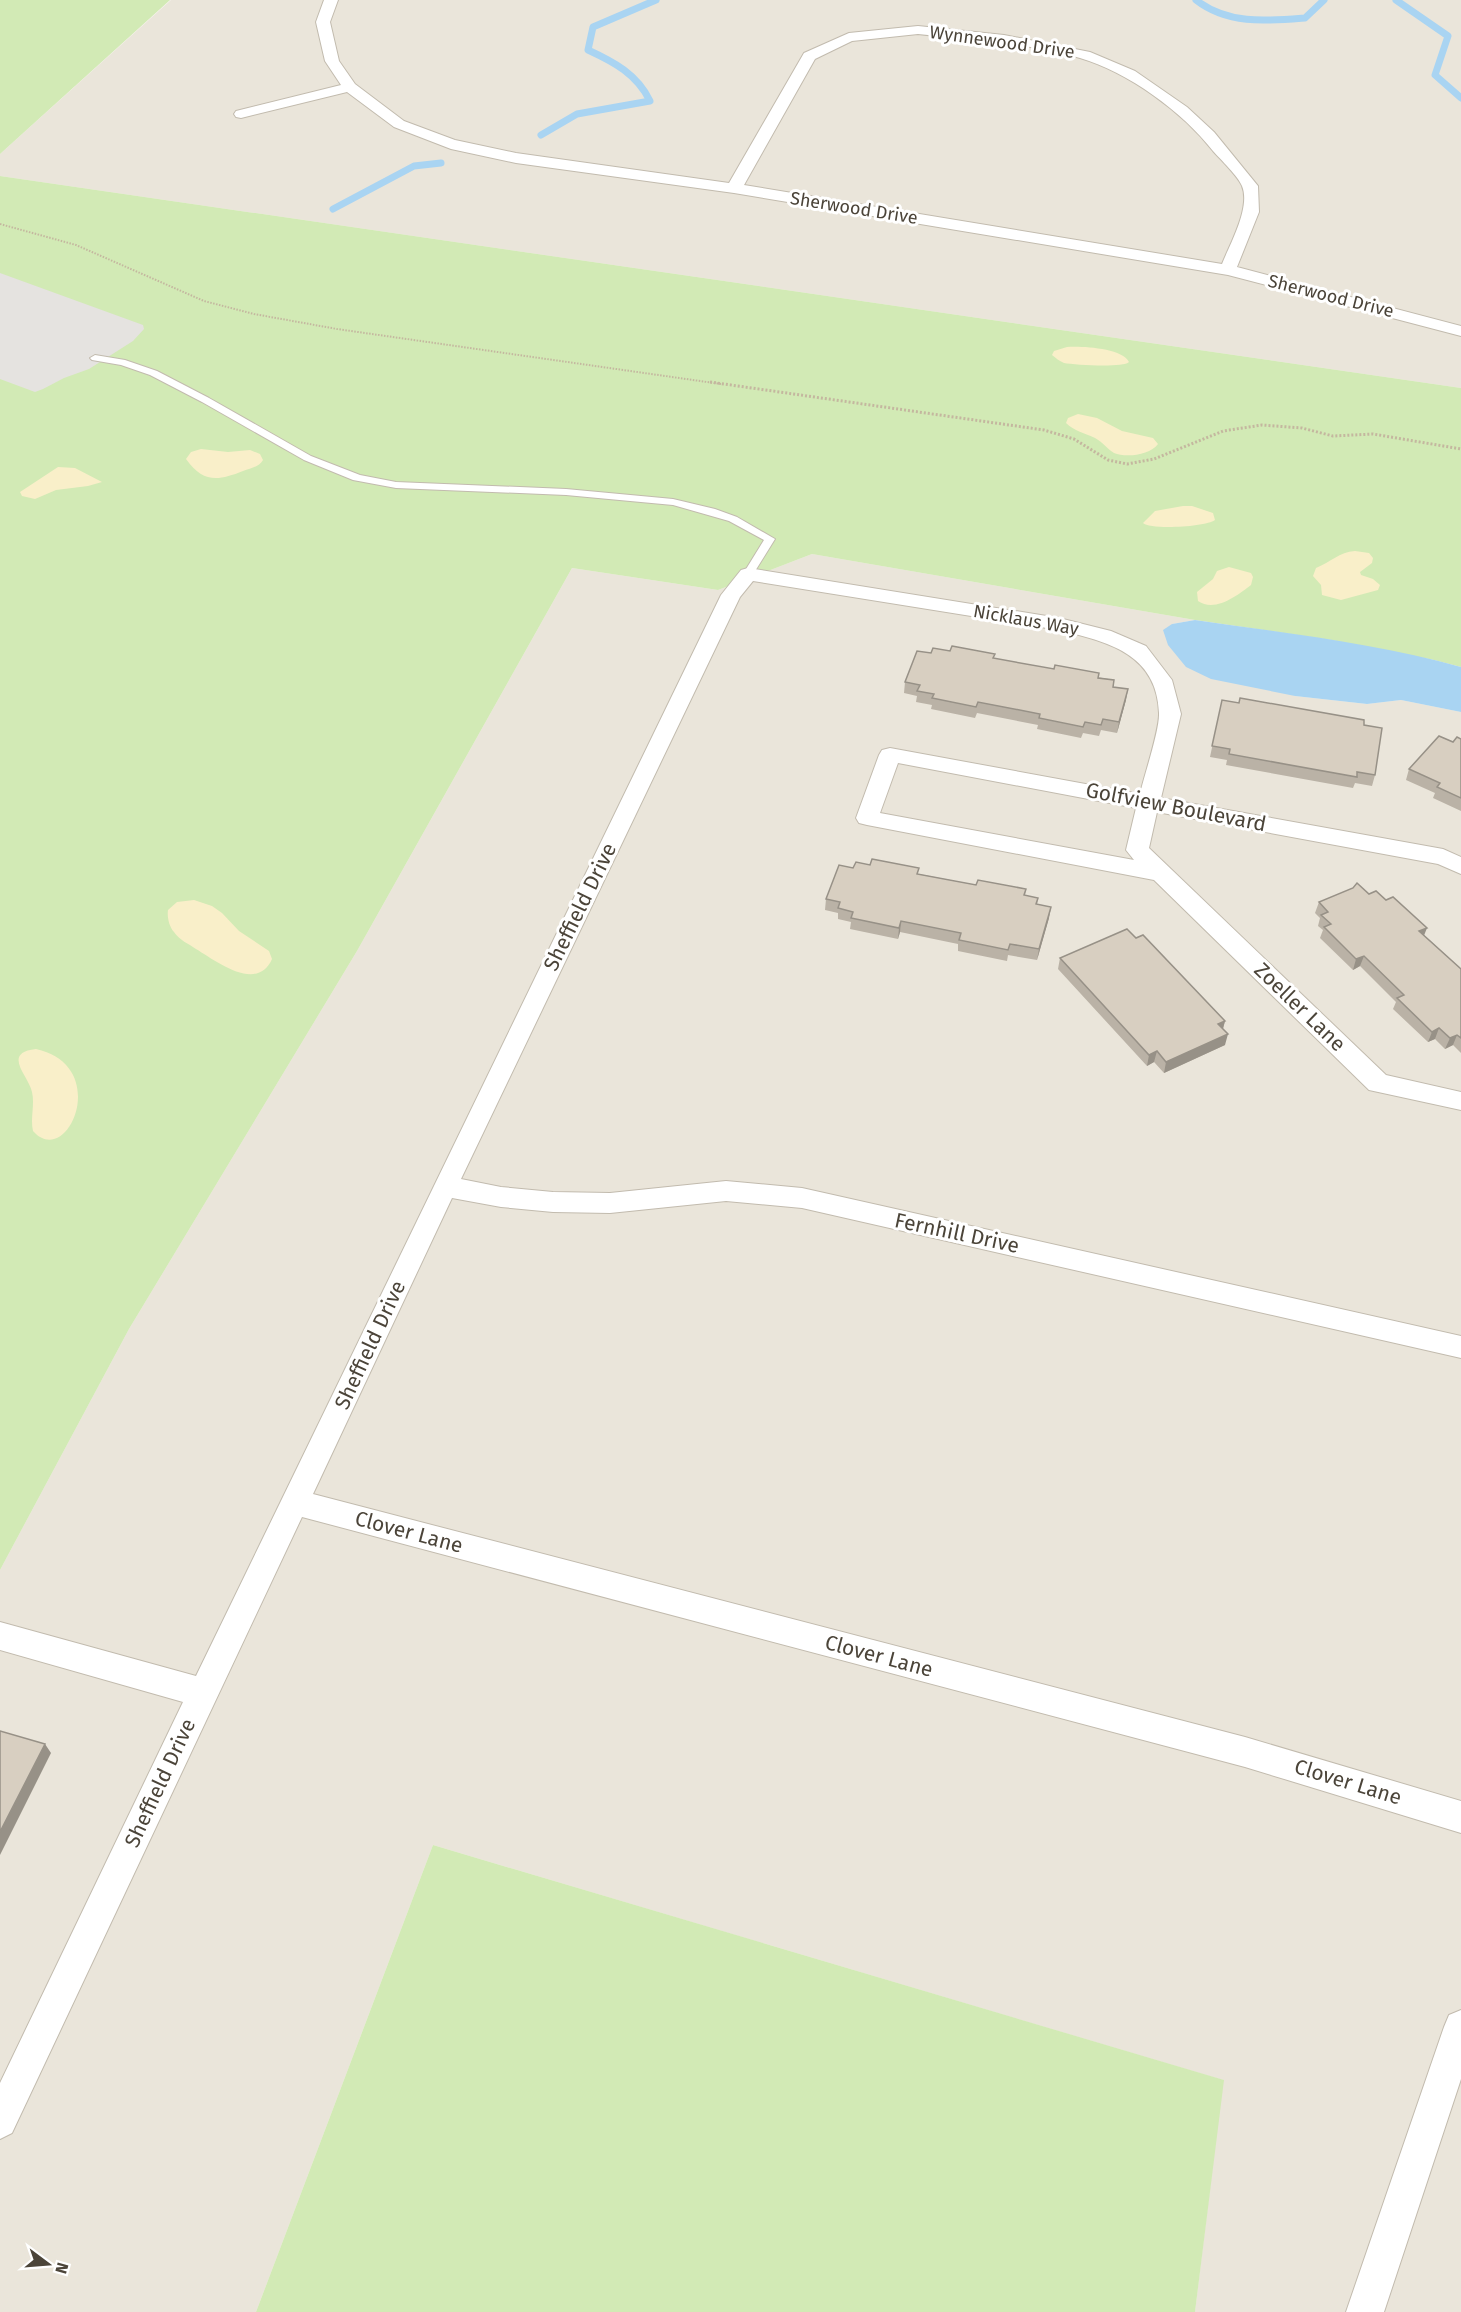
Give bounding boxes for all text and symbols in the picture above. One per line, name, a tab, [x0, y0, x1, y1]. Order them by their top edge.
street label: Wynnewood Drive	[928, 21, 1076, 63]
street label: Sherwood Drive	[789, 187, 919, 229]
street label: Sherwood Drive	[1266, 270, 1396, 322]
street label: Nicklaus Way	[972, 600, 1081, 640]
street label: Golfview Boulevard	[1084, 777, 1268, 837]
street label: Sheffield Drive	[538, 839, 622, 975]
street label: Zoeller Lane	[1249, 957, 1351, 1057]
street label: Fernhill Drive	[892, 1207, 1022, 1259]
street label: Sheffield Drive	[329, 1276, 411, 1414]
street label: Clover Lane	[352, 1505, 466, 1559]
street label: Clover Lane	[822, 1629, 936, 1683]
street label: Sheffield Drive	[119, 1714, 201, 1852]
street label: Clover Lane	[1291, 1753, 1405, 1811]
north arrow	[18, 2234, 78, 2294]
text: N	[51, 2260, 73, 2276]

